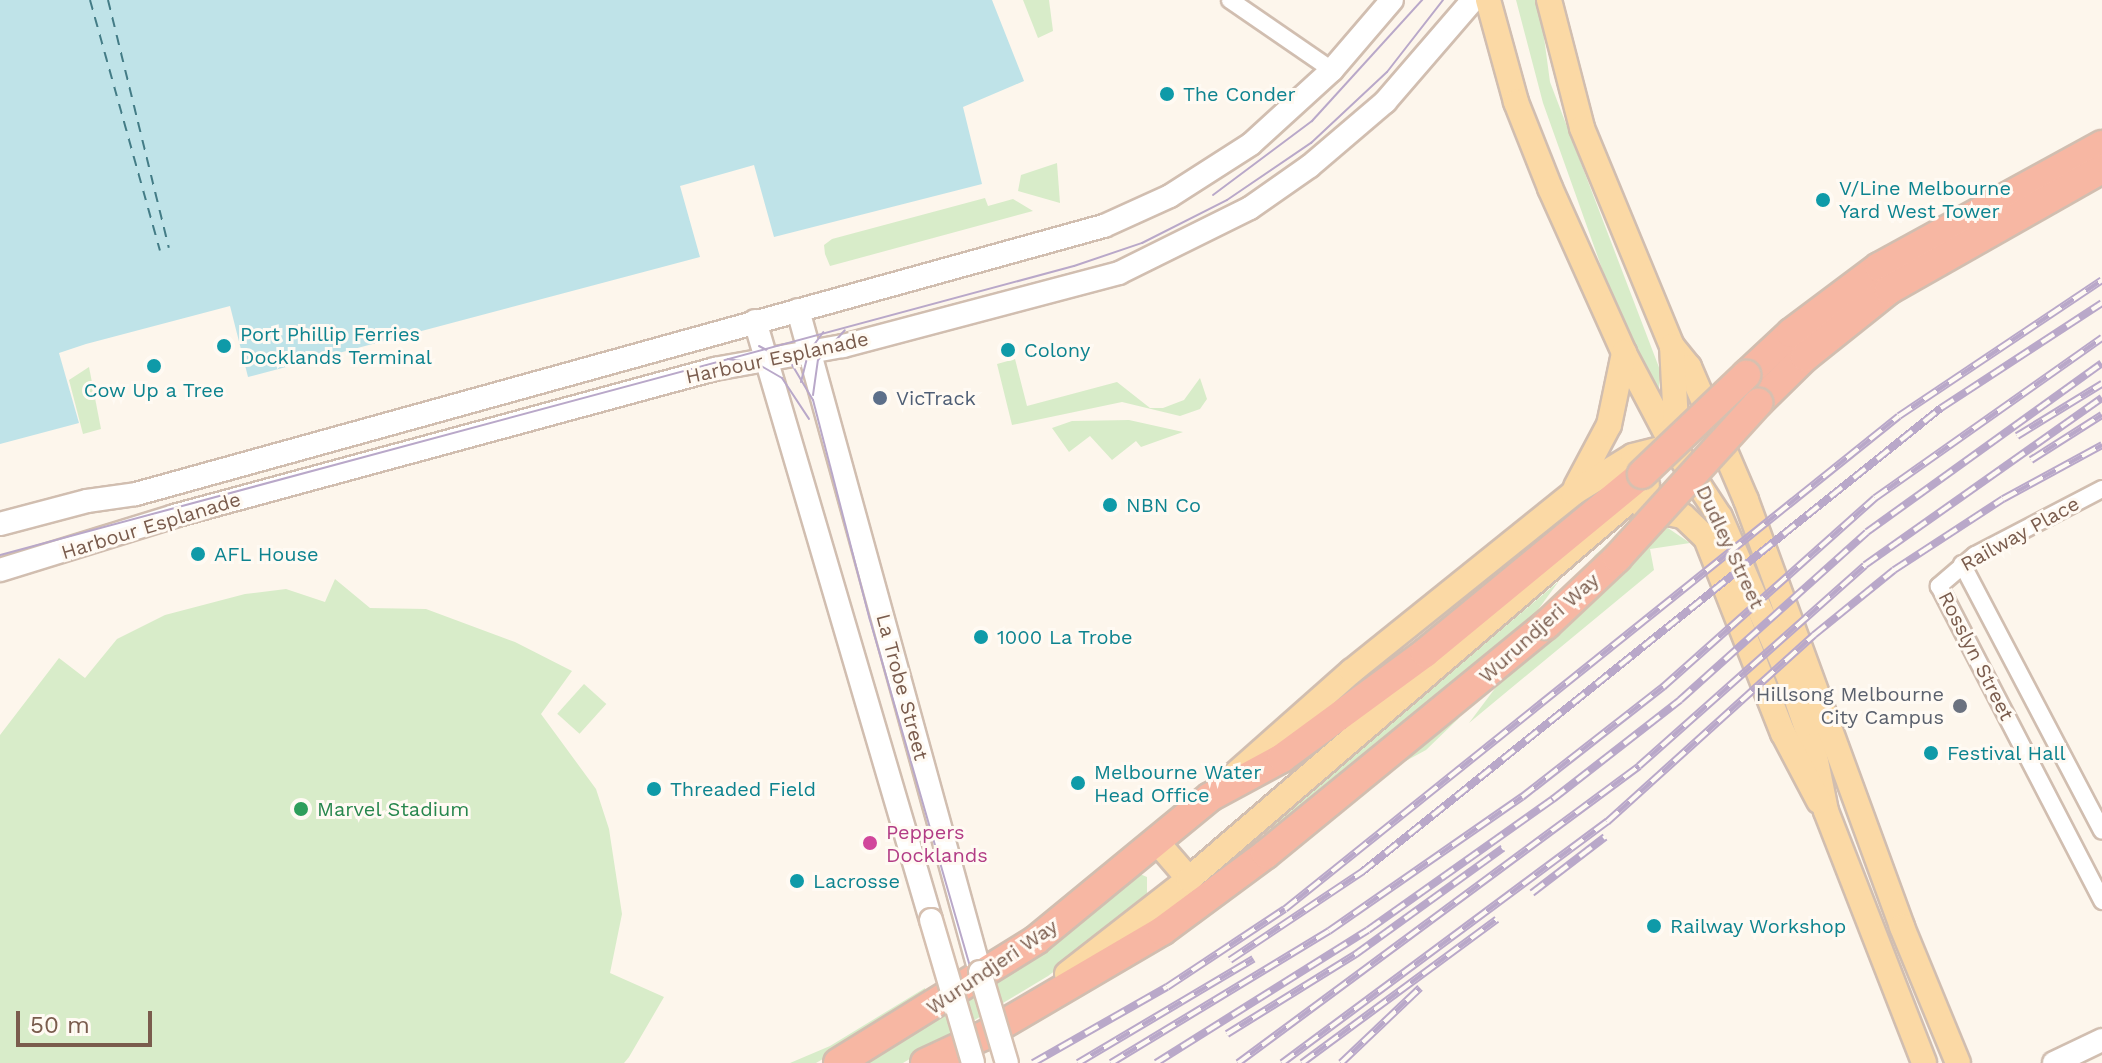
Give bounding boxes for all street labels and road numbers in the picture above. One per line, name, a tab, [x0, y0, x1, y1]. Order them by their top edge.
street label: Harbour Esplanade	[683, 327, 871, 389]
street label: Dudley Street	[1691, 481, 1769, 613]
street label: Harbour Esplanade	[58, 487, 244, 565]
street label: Railway Place	[1956, 491, 2084, 577]
street label: Wurundjeri Way	[1474, 568, 1604, 688]
street label: Rosslyn Street	[1933, 588, 2019, 724]
street label: La Trobe Street	[871, 611, 933, 763]
street label: Wurundjeri Way	[922, 914, 1062, 1020]

